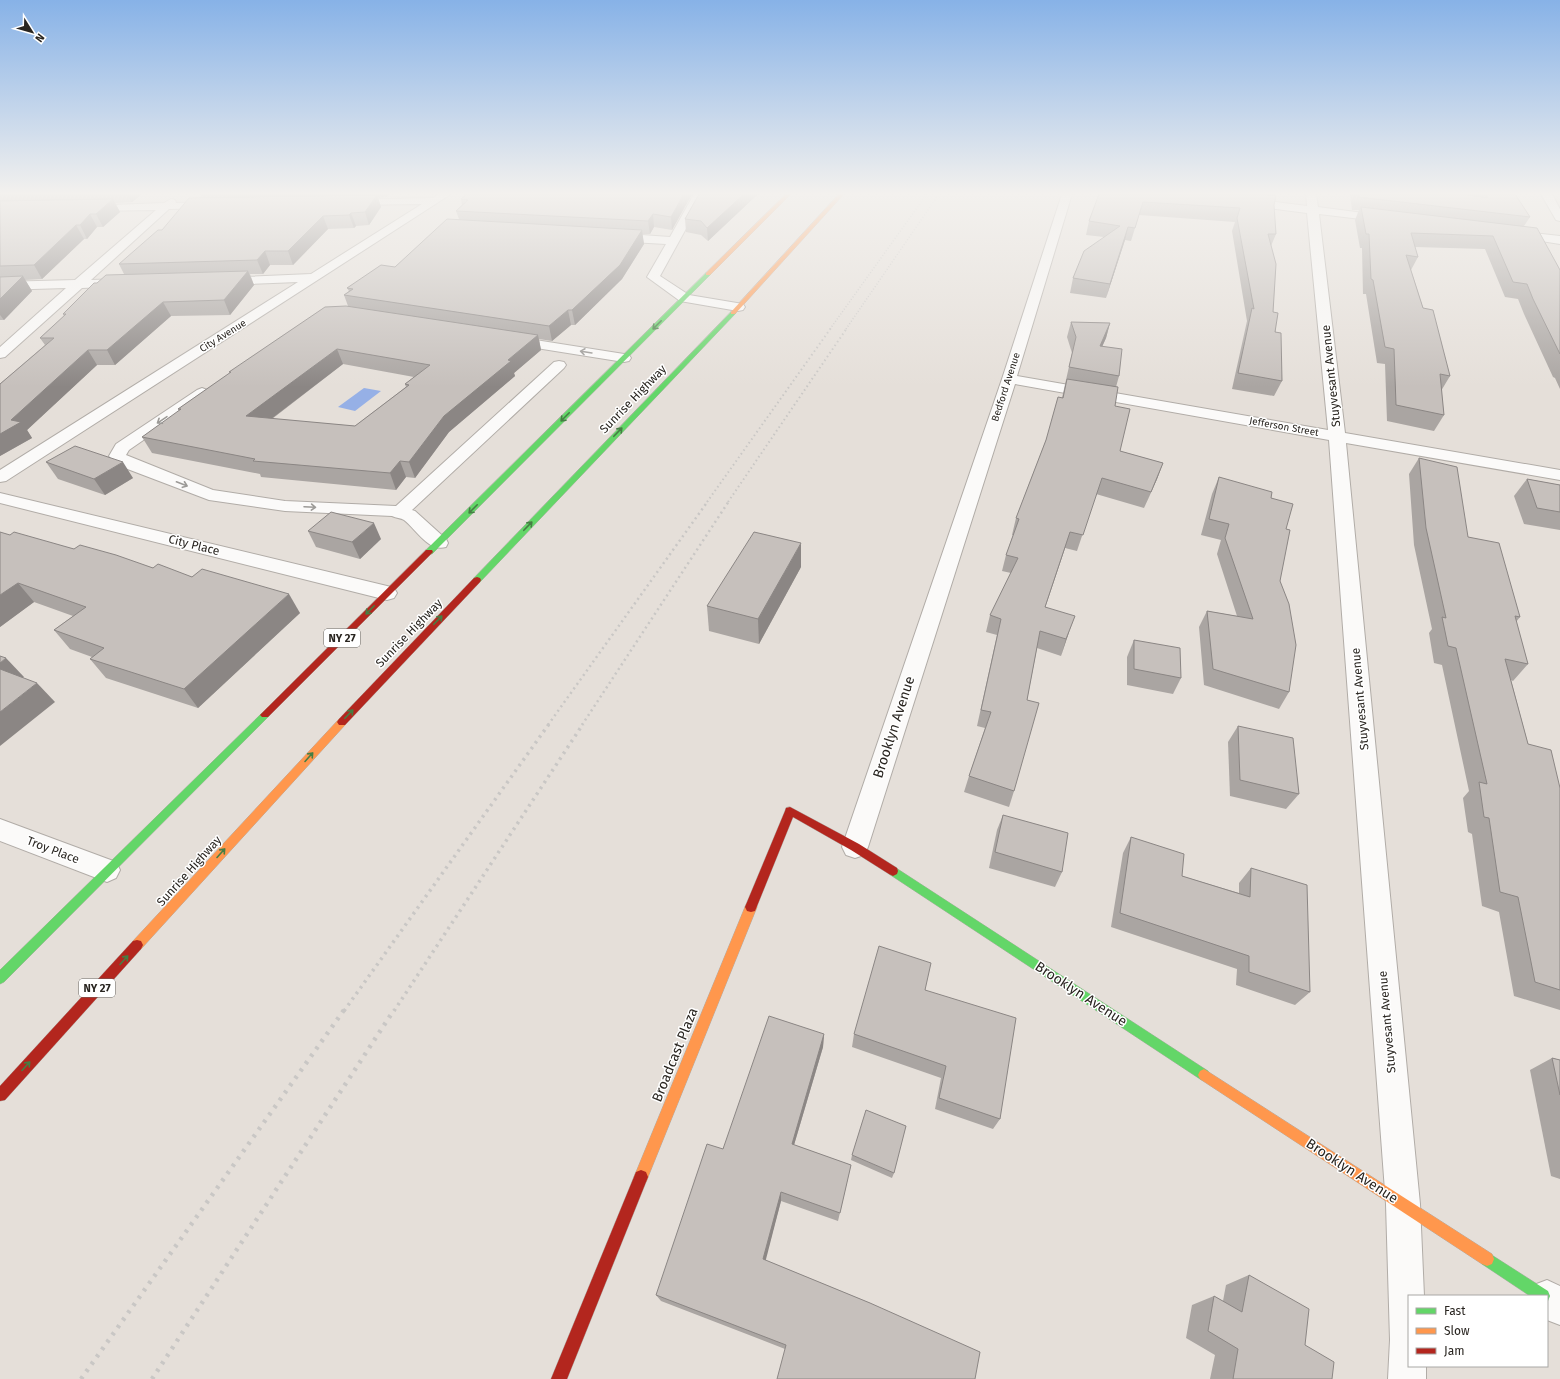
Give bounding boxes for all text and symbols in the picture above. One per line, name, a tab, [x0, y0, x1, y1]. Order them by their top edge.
north arrow	[12, 12, 52, 52]
text: N	[32, 31, 47, 45]
street label: City Avenue	[197, 317, 249, 355]
one-way arrow	[652, 320, 662, 330]
street label: Stuyvesant Avenue	[1319, 324, 1343, 428]
one-way arrow	[580, 348, 593, 356]
street label: Bedford Avenue	[989, 351, 1023, 423]
street label: Sunrise Highway	[597, 362, 669, 436]
one-way arrow	[560, 412, 570, 422]
street label: Jefferson Street	[1248, 415, 1320, 439]
one-way arrow	[157, 416, 168, 424]
one-way arrow	[613, 427, 623, 437]
one-way arrow	[176, 481, 188, 489]
one-way arrow	[303, 504, 316, 511]
one-way arrow	[468, 504, 478, 514]
one-way arrow	[523, 521, 533, 531]
street label: City Place	[167, 532, 221, 558]
street label: Sunrise Highway	[373, 596, 445, 670]
one-way arrow	[365, 605, 375, 615]
one-way arrow	[434, 615, 443, 625]
road number: NY 27	[324, 629, 360, 647]
street label: Stuyvesant Avenue	[1349, 647, 1371, 751]
street label: Brooklyn Avenue	[869, 674, 919, 780]
one-way arrow	[344, 709, 354, 719]
one-way arrow	[304, 752, 314, 762]
street label: Sunrise Highway	[154, 833, 224, 909]
street label: Troy Place	[25, 834, 81, 866]
one-way arrow	[216, 848, 226, 858]
one-way arrow	[119, 955, 128, 965]
street label: Brooklyn Avenue	[1032, 958, 1130, 1030]
street label: Stuyvesant Avenue	[1376, 970, 1398, 1074]
road number: NY 27	[79, 979, 115, 997]
street label: Broadcast Plaza	[648, 1005, 702, 1105]
one-way arrow	[22, 1061, 31, 1071]
street label: Brooklyn Avenue	[1303, 1135, 1401, 1207]
legend	[1408, 1295, 1548, 1367]
text: Fast	[1444, 1304, 1466, 1318]
text: Slow	[1444, 1324, 1470, 1338]
text: Jam	[1444, 1344, 1464, 1358]

